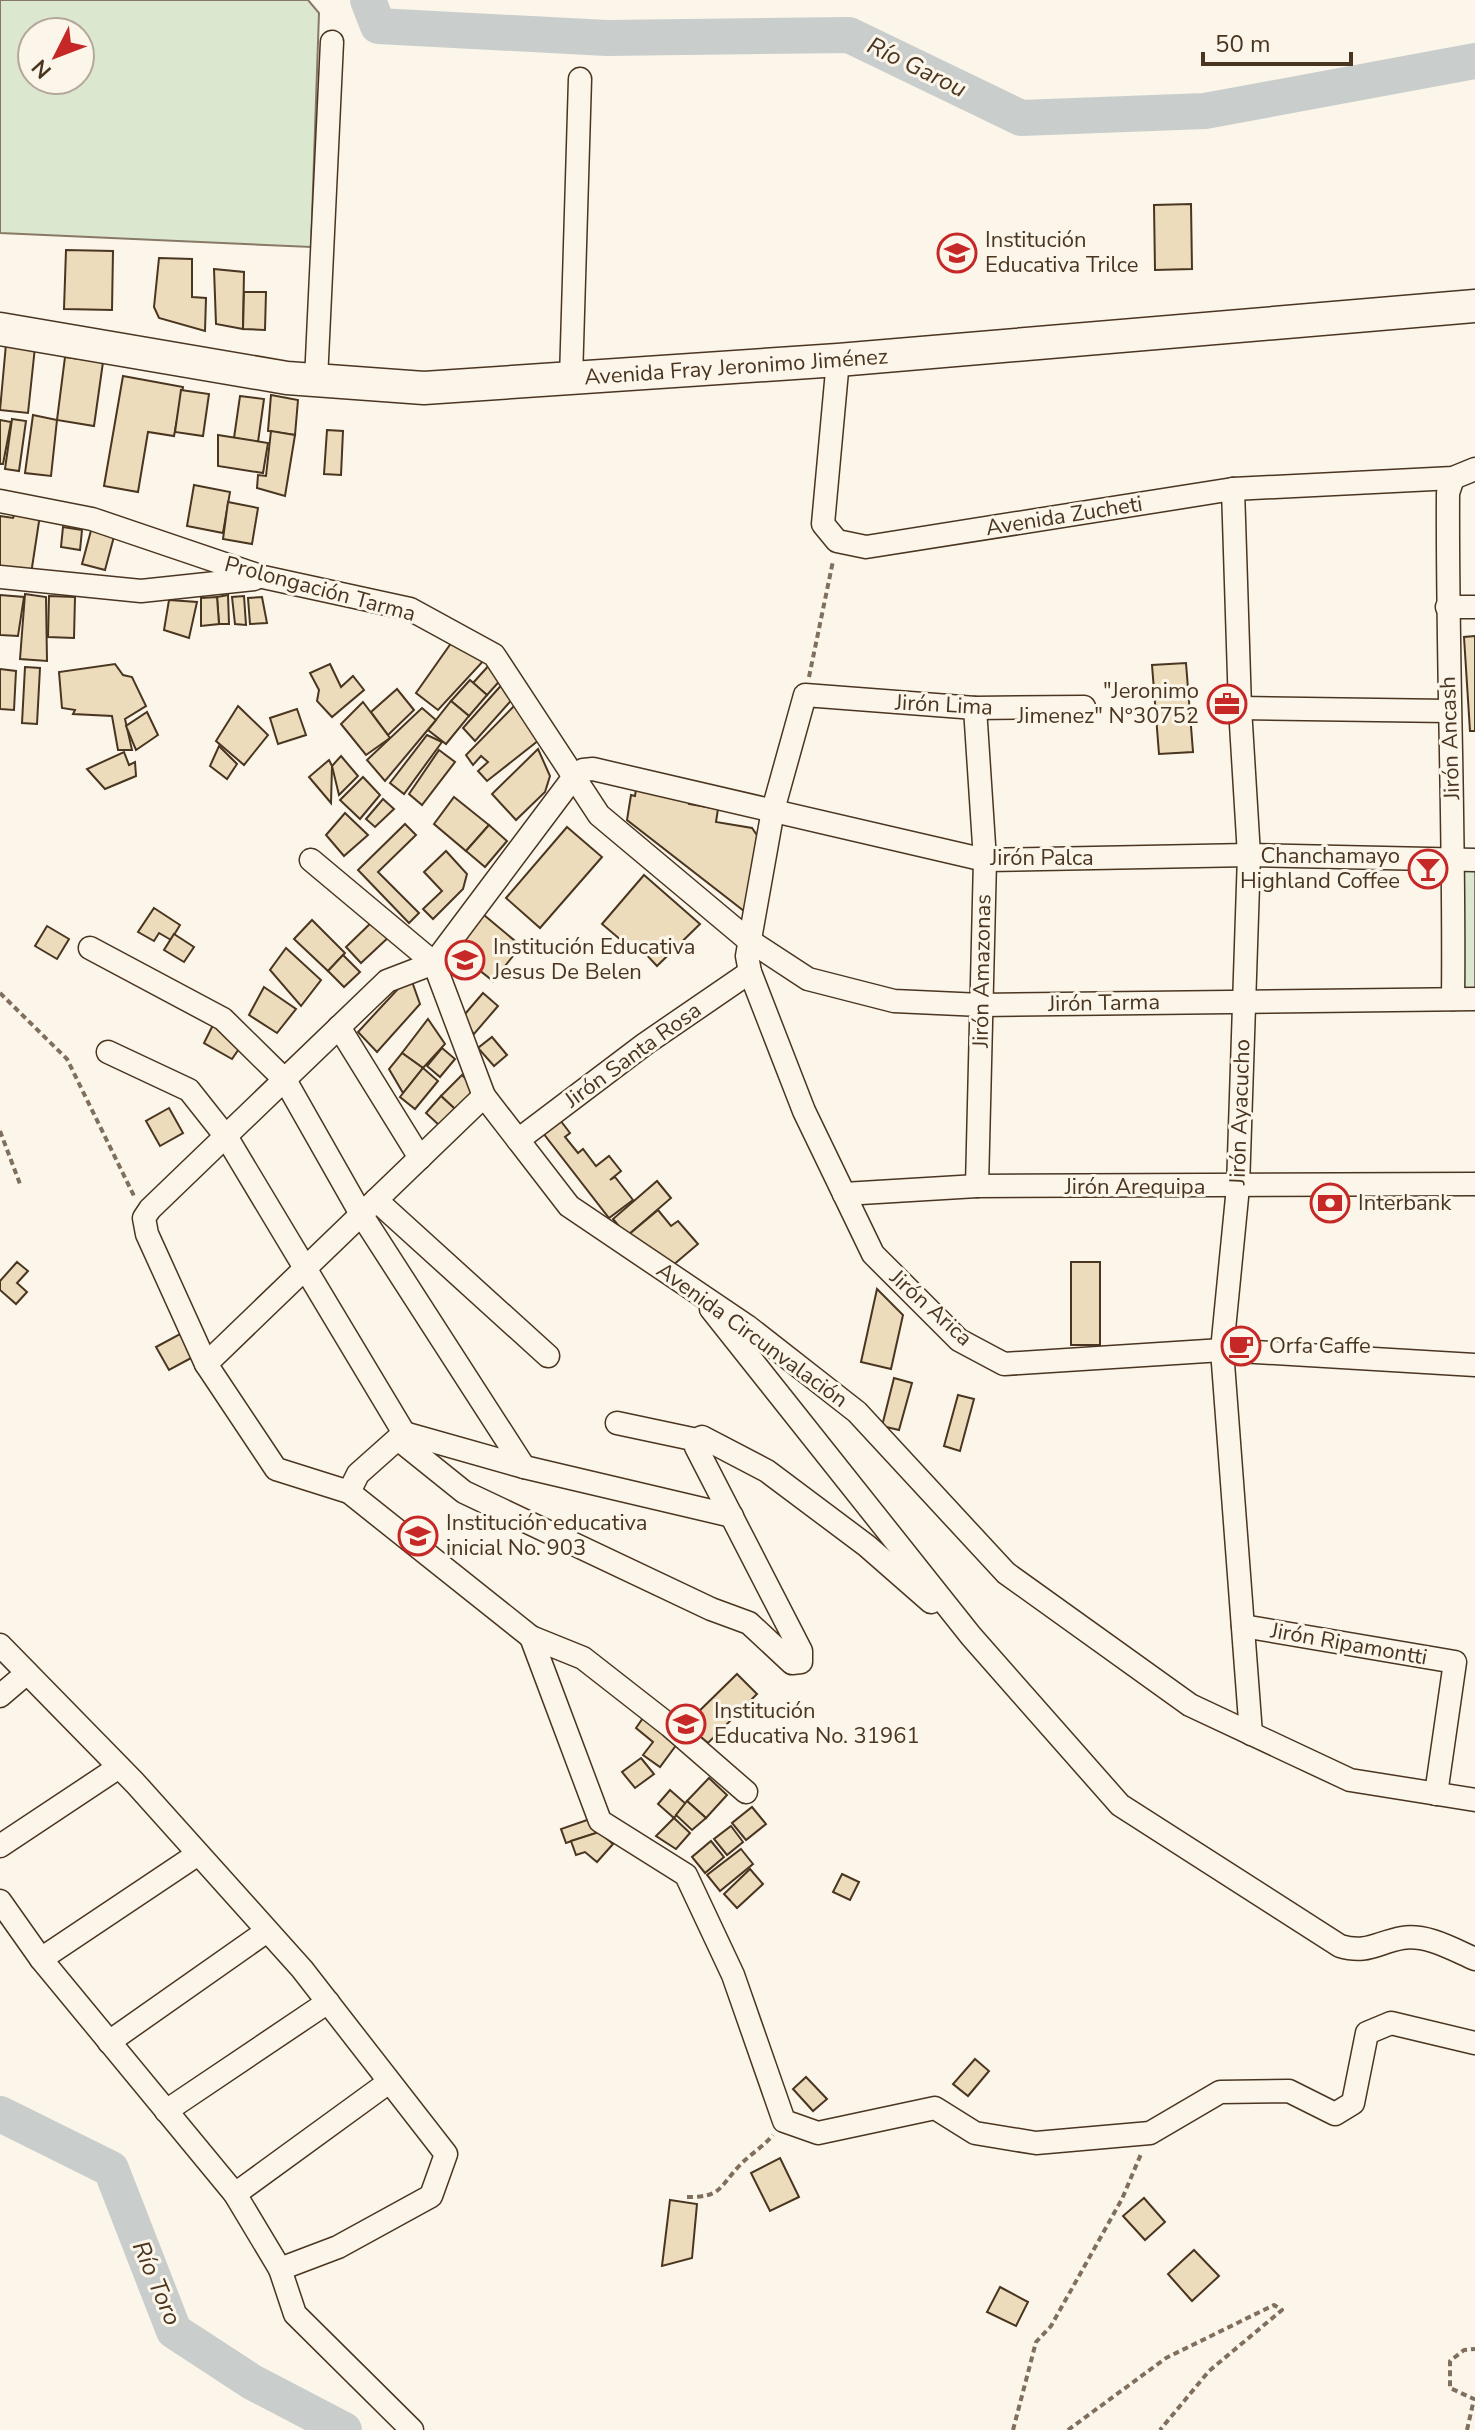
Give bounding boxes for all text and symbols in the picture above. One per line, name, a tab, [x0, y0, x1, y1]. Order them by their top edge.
north arrow	[16, 16, 96, 96]
scale bar	[1203, 16, 1351, 66]
text: 50 m	[1215, 28, 1271, 60]
water label: Río Garou	[862, 29, 972, 105]
text: N	[25, 53, 59, 85]
place label: Institución Educativa Trilce	[985, 225, 1139, 280]
school or university icon: Institución Educativa Trilce	[936, 232, 978, 274]
street label: Avenida Fray Jeronimo Jiménez	[583, 341, 889, 393]
street label: Avenida Zucheti	[983, 489, 1145, 543]
street label: Prolongación Tarma	[221, 549, 419, 629]
place label: "Jeronimo Jimenez" N°30752	[1016, 676, 1199, 731]
street label: Jirón Ancash	[1433, 676, 1467, 801]
office icon: "Jeronimo Jimenez" N°30752	[1206, 683, 1248, 725]
street label: Jirón Lima	[893, 687, 994, 723]
place label: Chanchamayo Highland Coffee	[1240, 841, 1400, 896]
street label: Jirón Palca	[989, 843, 1094, 873]
bar icon: Chanchamayo Highland Coffee	[1407, 848, 1449, 890]
street label: Jirón Amazonas	[966, 894, 998, 1049]
place label: Institución Educativa Jesus De Belen	[492, 932, 695, 987]
school or university icon: Institución Educativa Jesus De Belen	[444, 939, 486, 981]
street label: Jirón Tarma	[1047, 987, 1160, 1019]
street label: Jirón Santa Rosa	[558, 995, 707, 1115]
street label: Jirón Ayacucho	[1222, 1039, 1258, 1186]
street label: Jirón Arequipa	[1064, 1172, 1205, 1202]
bank icon: Interbank	[1309, 1182, 1351, 1224]
place label: Interbank	[1358, 1188, 1452, 1218]
street label: Avenida Circunvalación	[650, 1255, 854, 1415]
street label: Jirón Arica	[883, 1262, 979, 1353]
cafe icon: Orfa Caffe	[1220, 1325, 1262, 1367]
place label: Orfa Caffe	[1269, 1331, 1371, 1361]
place label: Institución educativa inicial No. 903	[446, 1508, 647, 1563]
school or university icon: Institución educativa inicial No. 903	[397, 1515, 439, 1557]
street label: Jirón Ripamontti	[1267, 1615, 1430, 1673]
place label: Institución Educativa No. 31961	[714, 1696, 920, 1751]
school or university icon: Institución Educativa No. 31961	[665, 1703, 707, 1745]
water label: Río Toro	[125, 2236, 189, 2330]

